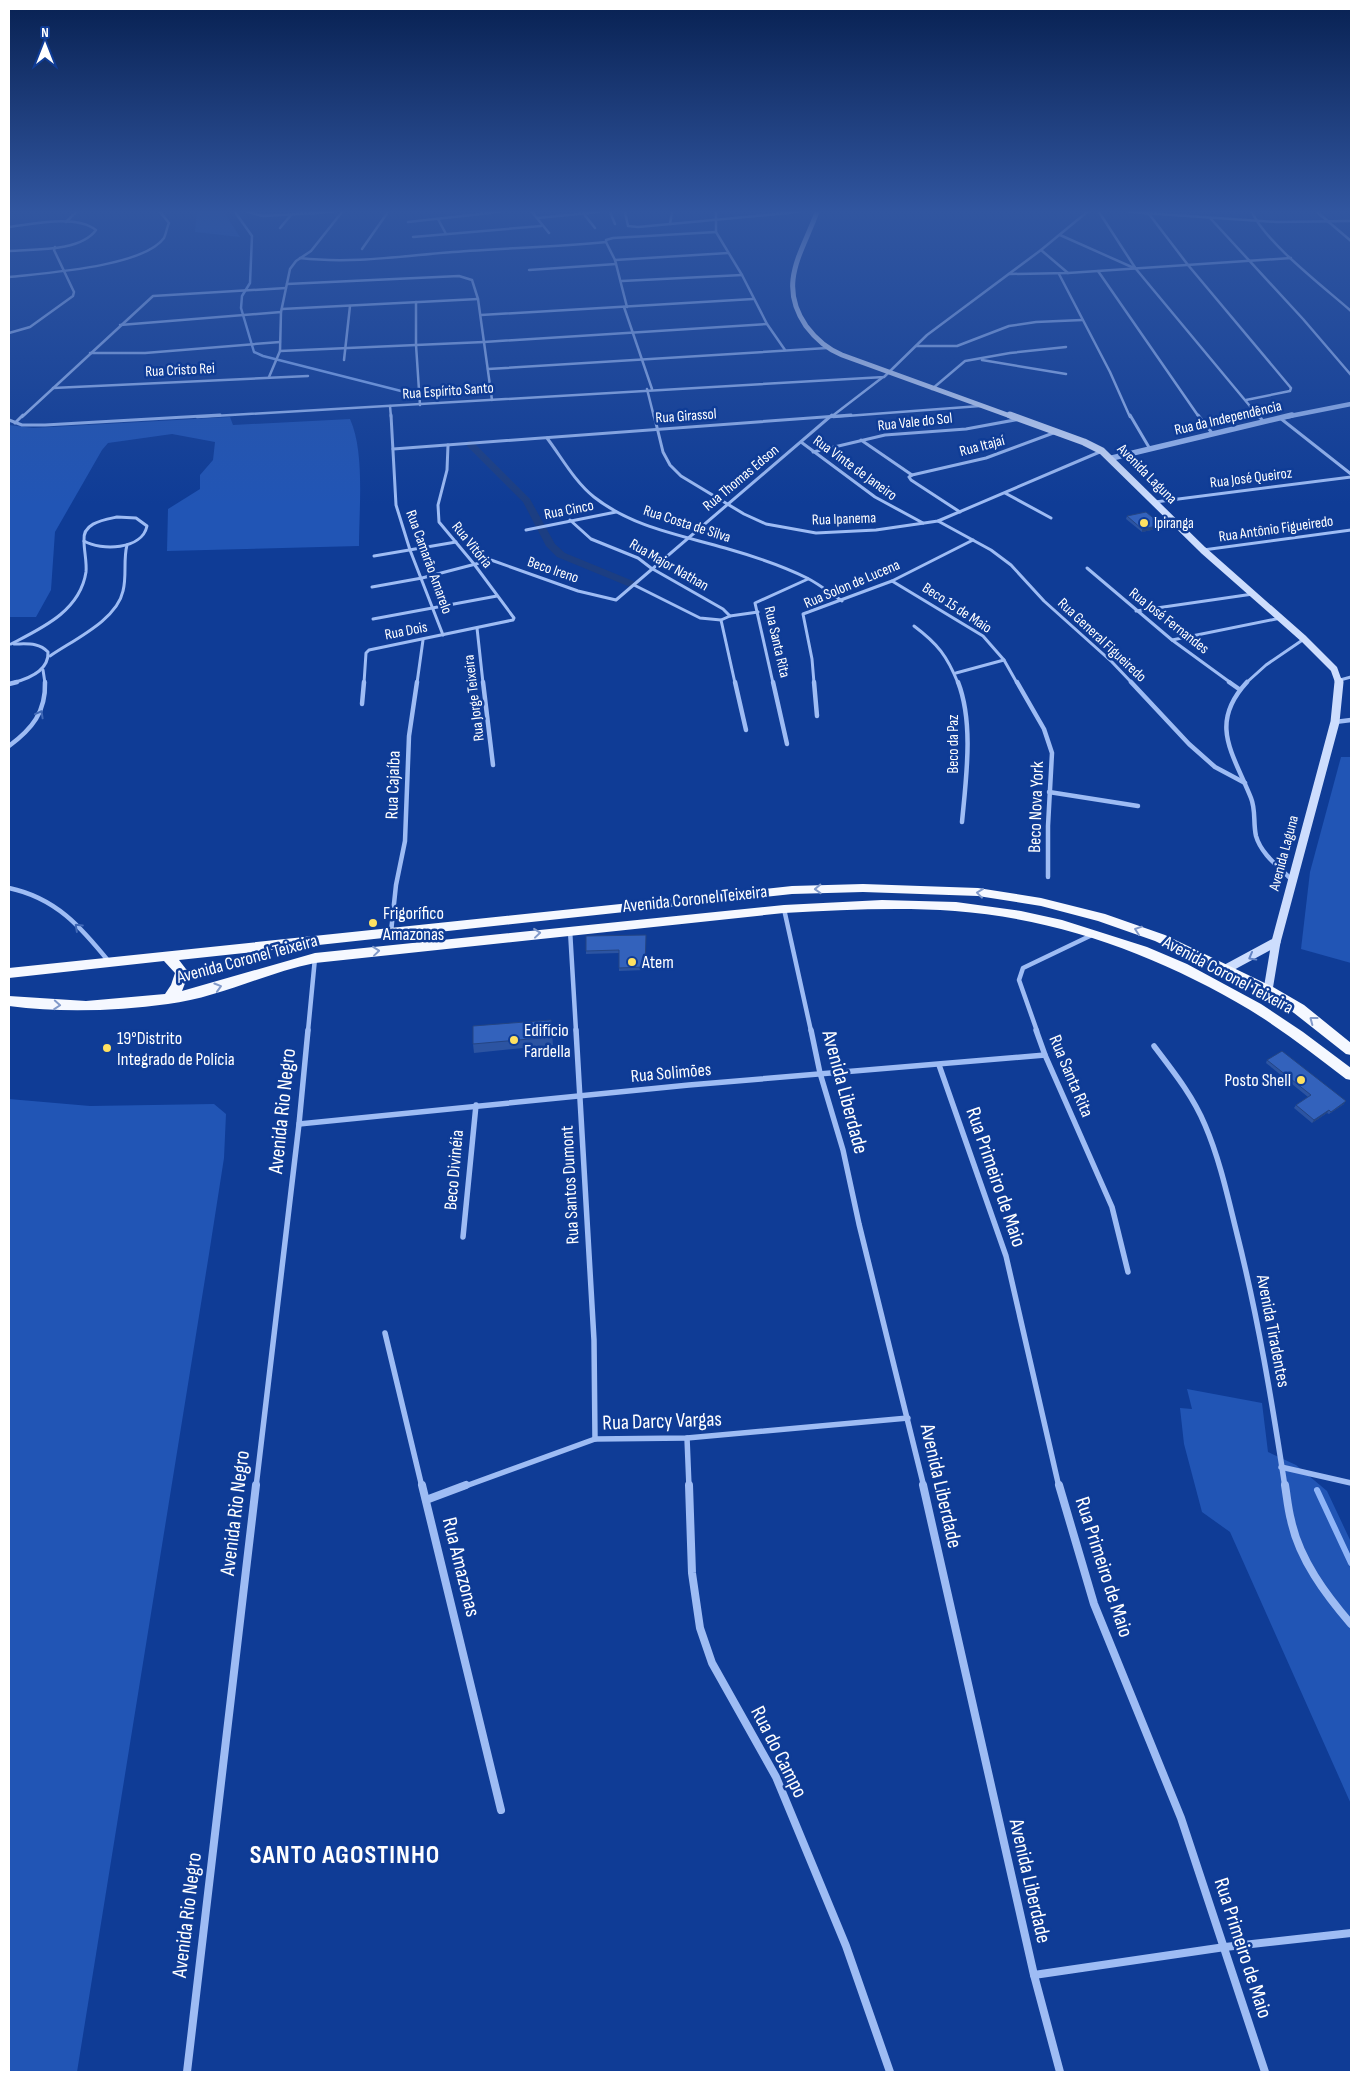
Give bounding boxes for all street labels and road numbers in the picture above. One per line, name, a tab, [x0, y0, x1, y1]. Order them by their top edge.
street label: Rua Cristo Rei	[145, 359, 215, 381]
street label: Rua Espírito Santo	[402, 378, 494, 404]
street label: Rua da Independência	[1173, 396, 1284, 440]
street label: Rua Girassol	[655, 404, 717, 428]
street label: Rua Vale do Sol	[877, 409, 953, 435]
street label: Rua Vinte de Janeiro	[809, 431, 901, 505]
street label: Rua Itajaí	[957, 431, 1007, 461]
street label: Avenida Laguna	[1112, 439, 1181, 508]
street label: Rua Thomas Edson	[699, 441, 783, 515]
street label: Rua José Queiroz	[1209, 463, 1294, 492]
street label: Rua Cinco	[543, 496, 595, 524]
street label: Rua Costa de Silva	[641, 501, 733, 547]
street label: Rua Camarão Amarelo	[401, 507, 457, 617]
street label: Rua Ipanema	[812, 508, 877, 530]
street label: Rua Antônio Figueiredo	[1218, 512, 1334, 546]
street label: Rua Vitória	[447, 518, 497, 572]
street label: Rua Major Nathan	[626, 535, 712, 595]
street label: Beco Ireno	[525, 552, 581, 588]
street label: Rua Solon de Lucena	[801, 555, 903, 613]
street label: Beco 15 de Maio	[919, 578, 995, 638]
street label: Rua José Fernandes	[1125, 584, 1213, 658]
street label: Rua General Figueiredo	[1054, 594, 1150, 686]
street label: Rua Santa Rita	[760, 604, 794, 680]
street label: Rua Dois	[383, 618, 429, 644]
street label: Rua Jorge Teixeira	[459, 654, 489, 742]
street label: Beco da Paz	[944, 714, 963, 773]
street label: Rua Cajaíba	[381, 750, 405, 820]
street label: Beco Nova York	[1024, 761, 1048, 853]
street label: Avenida Laguna	[1265, 813, 1303, 894]
street label: Avenida Coronel Teixeira	[621, 881, 768, 917]
street label: Avenida Coronel Teixeira	[173, 930, 320, 988]
street label: Avenida Coronel Teixeira	[1158, 931, 1297, 1018]
street label: Avenida Liberdade	[816, 1027, 873, 1156]
street label: Rua Santa Rita	[1044, 1032, 1098, 1120]
street label: Avenida Rio Negro	[263, 1047, 301, 1176]
street label: Rua Solimões	[630, 1059, 712, 1087]
street label: Rua Primeiro de Maio	[960, 1104, 1032, 1250]
street label: Rua Santos Dumont	[556, 1125, 584, 1245]
street label: Beco Divinéia	[440, 1129, 468, 1211]
street label: Avenida Tiradentes	[1252, 1272, 1294, 1389]
street label: Rua Darcy Vargas	[602, 1406, 722, 1436]
street label: Avenida Liberdade	[914, 1420, 967, 1551]
street label: Avenida Rio Negro	[215, 1449, 255, 1578]
street label: Rua Primeiro de Maio	[1070, 1494, 1138, 1640]
street label: Rua Amazonas	[437, 1515, 485, 1619]
street label: Rua do Campo	[745, 1702, 813, 1802]
street label: Avenida Liberdade	[1003, 1815, 1056, 1946]
street label: Avenida Rio Negro	[167, 1851, 207, 1980]
street label: Rua Primeiro de Maio	[1209, 1875, 1277, 2021]

